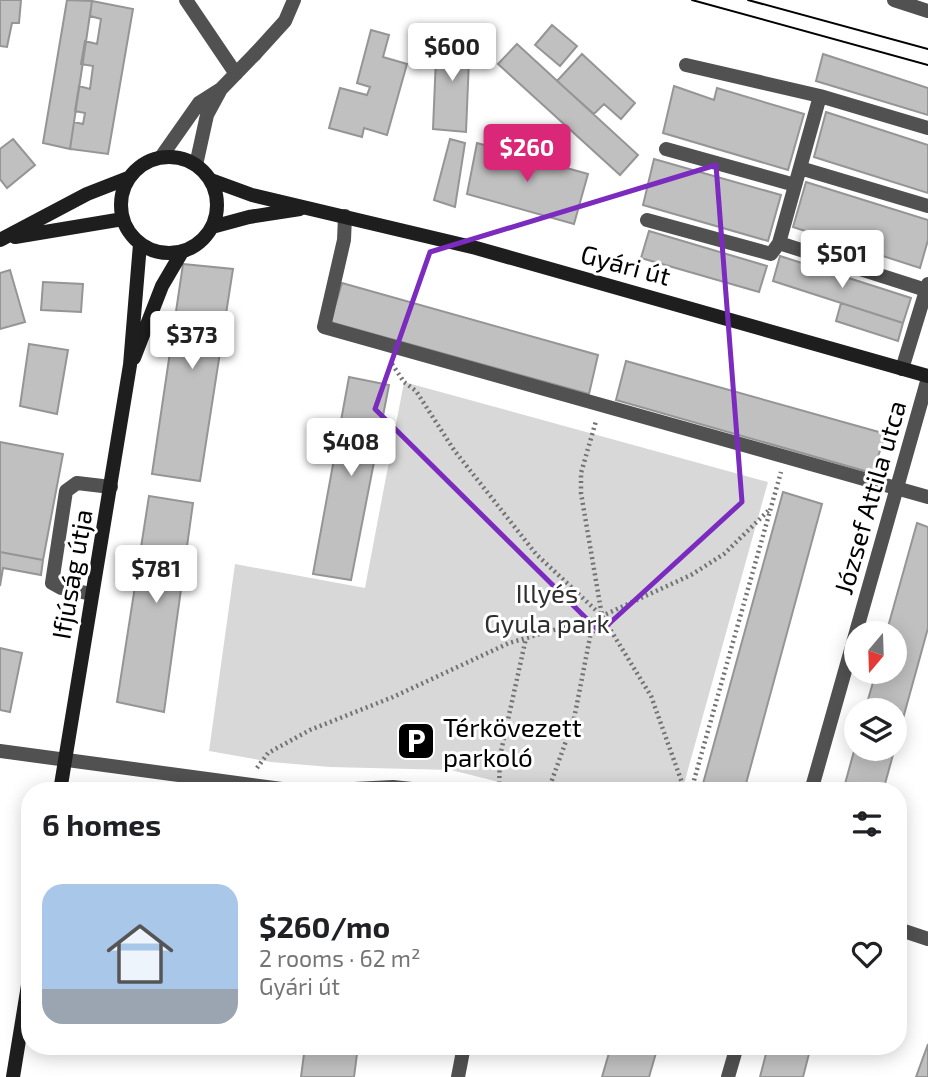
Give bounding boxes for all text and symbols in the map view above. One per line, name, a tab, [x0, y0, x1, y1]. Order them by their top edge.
pin: $600	[411, 24, 493, 83]
text: $600	[424, 32, 480, 60]
pin: $260	[486, 124, 568, 184]
text: $260	[500, 133, 554, 161]
pin: $501	[801, 230, 883, 290]
street label: Gyári út	[578, 237, 674, 291]
text: $501	[817, 239, 867, 267]
pin: $373	[151, 312, 233, 371]
text: $373	[166, 320, 218, 348]
street label: József Attila utca	[827, 396, 911, 598]
pin: $408	[310, 419, 392, 478]
text: $408	[323, 427, 379, 455]
street label: Ifjúság útja	[44, 507, 98, 641]
pin: $781	[115, 546, 197, 605]
text: $781	[131, 554, 181, 582]
park label: Illyés Gyula park	[484, 577, 610, 638]
north arrow	[844, 621, 906, 684]
map controls	[844, 621, 907, 761]
button: layers	[844, 698, 907, 761]
place label: Térkövezett parkoló	[443, 711, 582, 772]
parking icon: Térkövezett parkoló	[395, 720, 437, 762]
icon: filters	[848, 805, 886, 843]
text: 6 homes	[42, 806, 161, 842]
text: $260/mo	[259, 908, 390, 944]
icon: home	[98, 912, 182, 996]
icon: heart	[848, 935, 886, 973]
text: 2 rooms · 62 m²	[259, 944, 421, 972]
text: Gyári út	[259, 972, 340, 1000]

